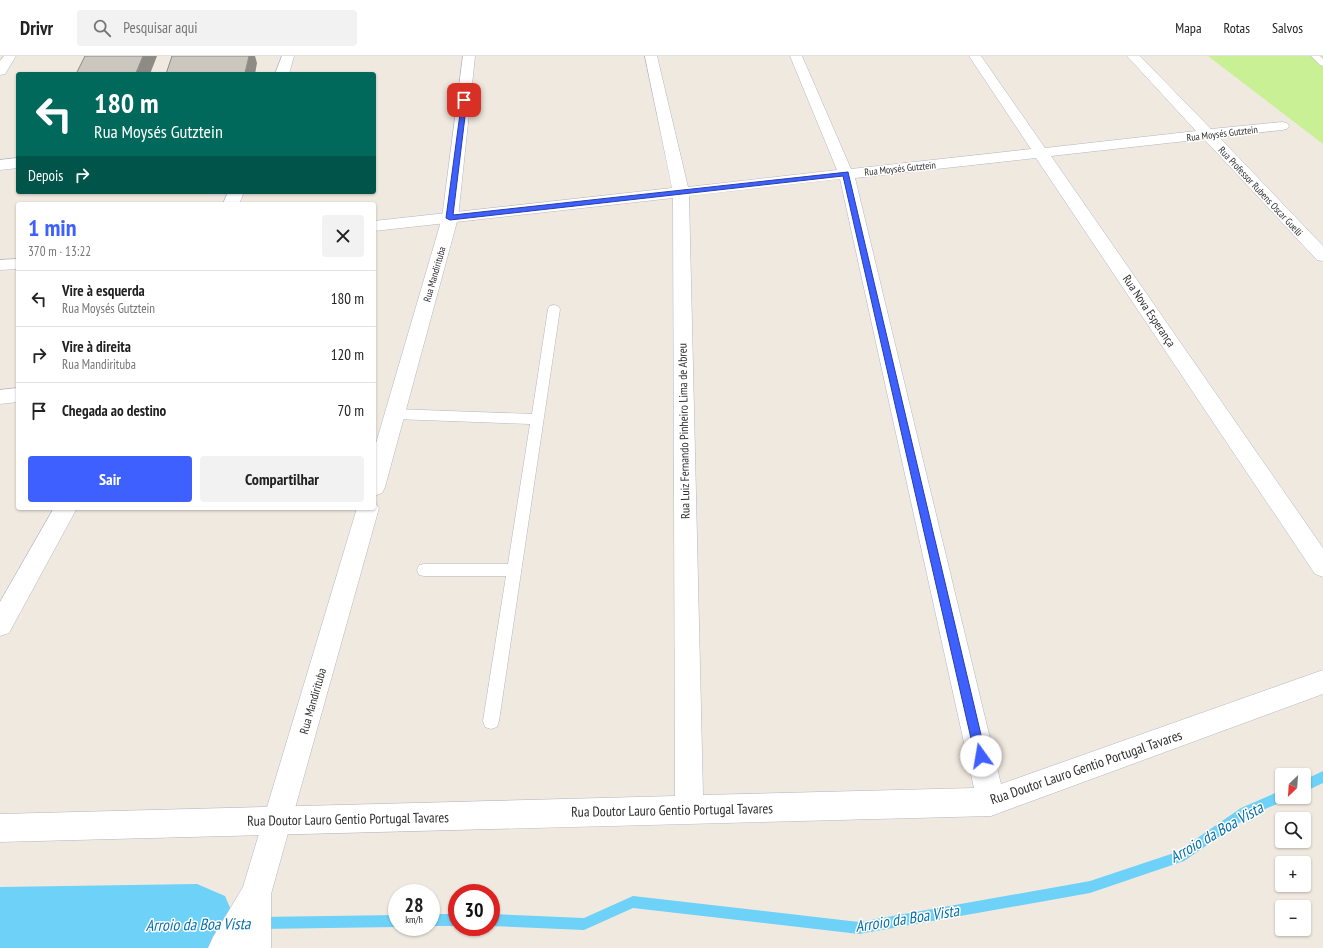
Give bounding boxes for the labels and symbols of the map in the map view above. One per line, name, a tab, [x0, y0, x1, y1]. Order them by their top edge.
pin	[447, 83, 481, 117]
street label: Rua Moysés Gutztein	[1186, 123, 1258, 144]
street label: Rua Professor Rubens Oscar Guelli	[1216, 144, 1306, 239]
street label: Rua Moysés Gutztein	[864, 158, 936, 179]
street label: Rua Mandirituba	[420, 245, 449, 303]
street label: Rua Nova Esperança	[1120, 272, 1179, 350]
street label: Rua Luiz Fernando Pinheiro Lima de Abreu	[674, 343, 693, 519]
street label: Rua Mandirituba	[296, 666, 329, 736]
street label: Rua Doutor Lauro Gentio Portugal Tavares	[988, 726, 1185, 808]
position arrow	[960, 735, 1002, 777]
north arrow	[1275, 768, 1311, 804]
water label: Arroio da Boa Vista	[1166, 796, 1268, 867]
street label: Rua Doutor Lauro Gentio Portugal Tavares	[571, 799, 773, 821]
street label: Rua Doutor Lauro Gentio Portugal Tavares	[247, 808, 449, 830]
speed limit sign: 30	[448, 884, 500, 936]
water label: Arroio da Boa Vista	[854, 900, 962, 936]
water label: Arroio da Boa Vista	[145, 913, 252, 935]

